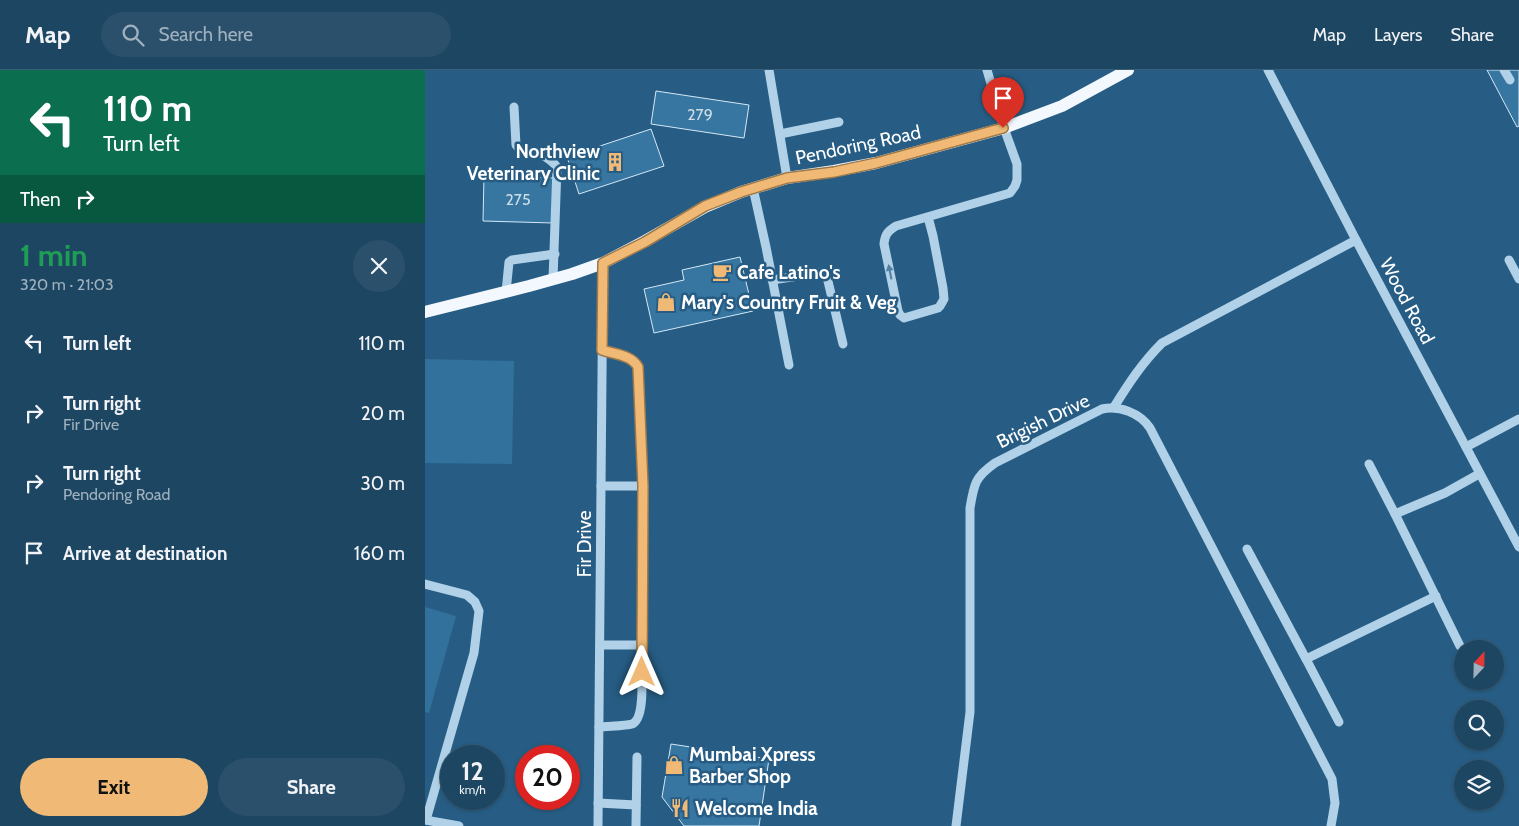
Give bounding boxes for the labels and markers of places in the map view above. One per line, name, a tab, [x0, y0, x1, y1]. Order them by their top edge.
pin	[982, 77, 1024, 128]
place label: Northview Veterinary Clinic	[467, 140, 600, 185]
building icon: Northview Veterinary Clinic	[604, 151, 626, 173]
cafe icon: Cafe Latino's	[711, 261, 733, 283]
place label: Cafe Latino's	[737, 261, 841, 284]
shop icon: Mary's Country Fruit & Veg	[655, 291, 677, 313]
place label: Mary's Country Fruit & Veg	[681, 291, 897, 314]
place label: Mumbai Xpress Barber Shop	[689, 743, 815, 788]
shop icon: Mumbai Xpress Barber Shop	[663, 754, 685, 776]
restaurant icon: Welcome India	[669, 797, 691, 819]
place label: Welcome India	[695, 797, 818, 820]

